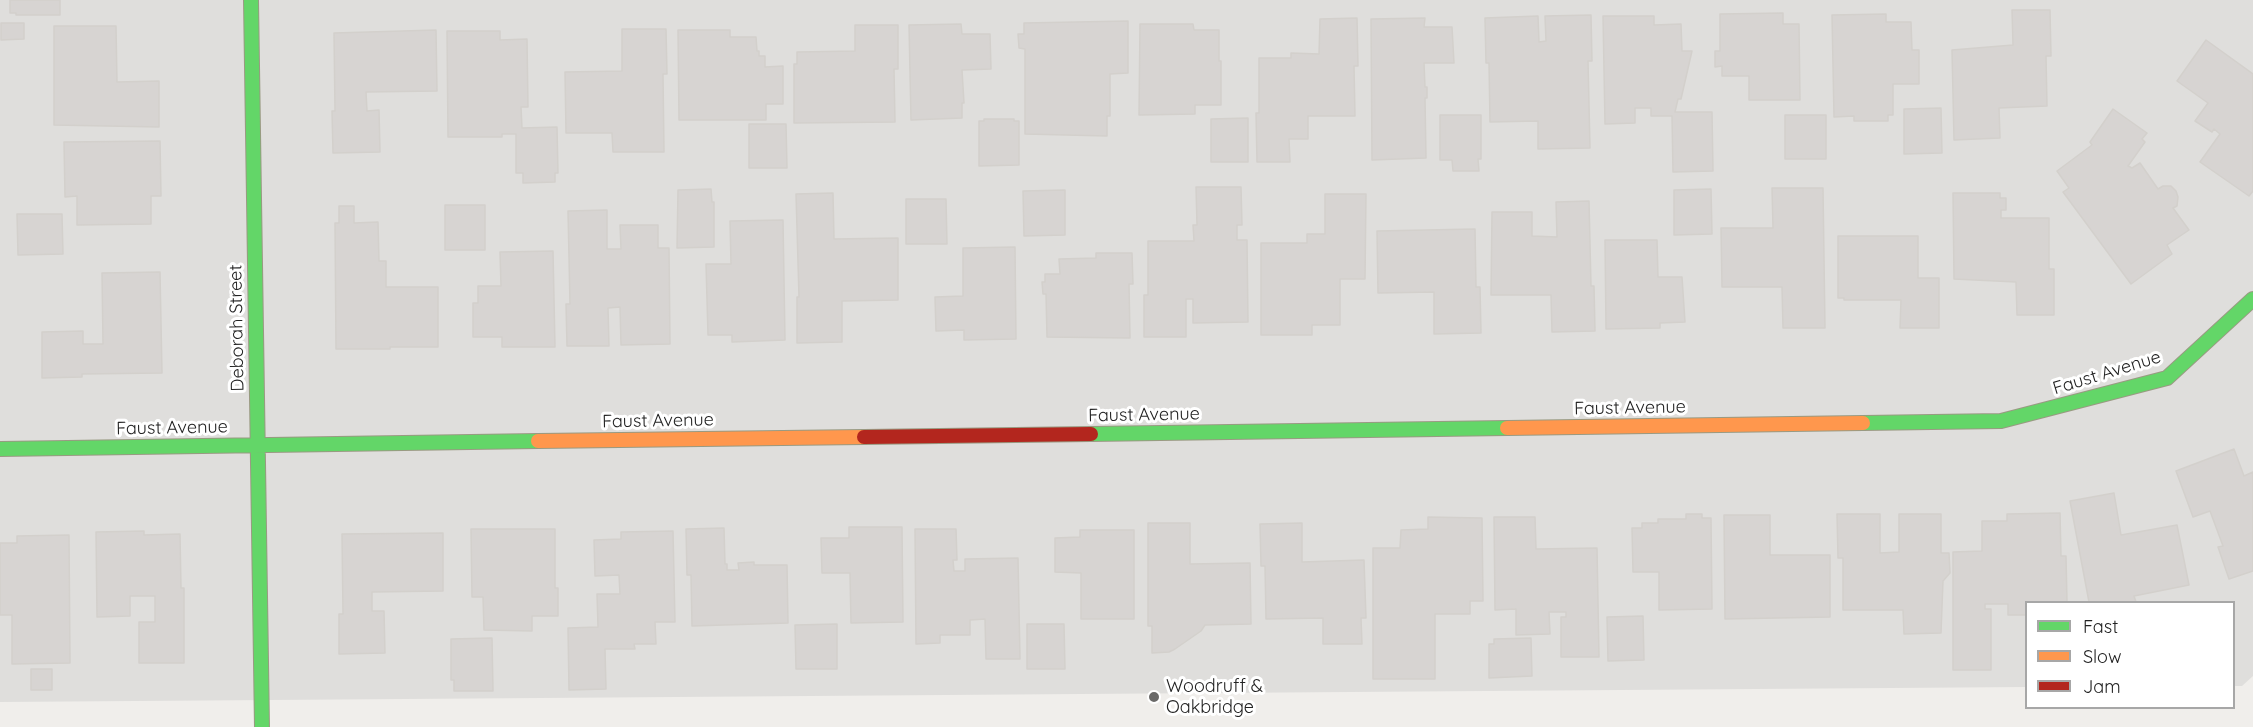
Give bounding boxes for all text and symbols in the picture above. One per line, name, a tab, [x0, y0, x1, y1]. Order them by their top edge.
street label: Deborah Street	[225, 264, 249, 392]
street label: Faust Avenue	[2050, 346, 2164, 400]
street label: Faust Avenue	[1574, 396, 1686, 420]
street label: Faust Avenue	[1088, 403, 1200, 427]
street label: Faust Avenue	[602, 409, 714, 433]
street label: Faust Avenue	[116, 416, 228, 440]
legend	[2025, 601, 2235, 709]
text: Fast	[2083, 615, 2118, 638]
text: Slow	[2083, 645, 2121, 668]
text: Jam	[2083, 675, 2121, 698]
place label: Woodruff & Oakbridge	[1166, 676, 1263, 718]
marker: Woodruff & Oakbridge	[1147, 690, 1161, 704]

